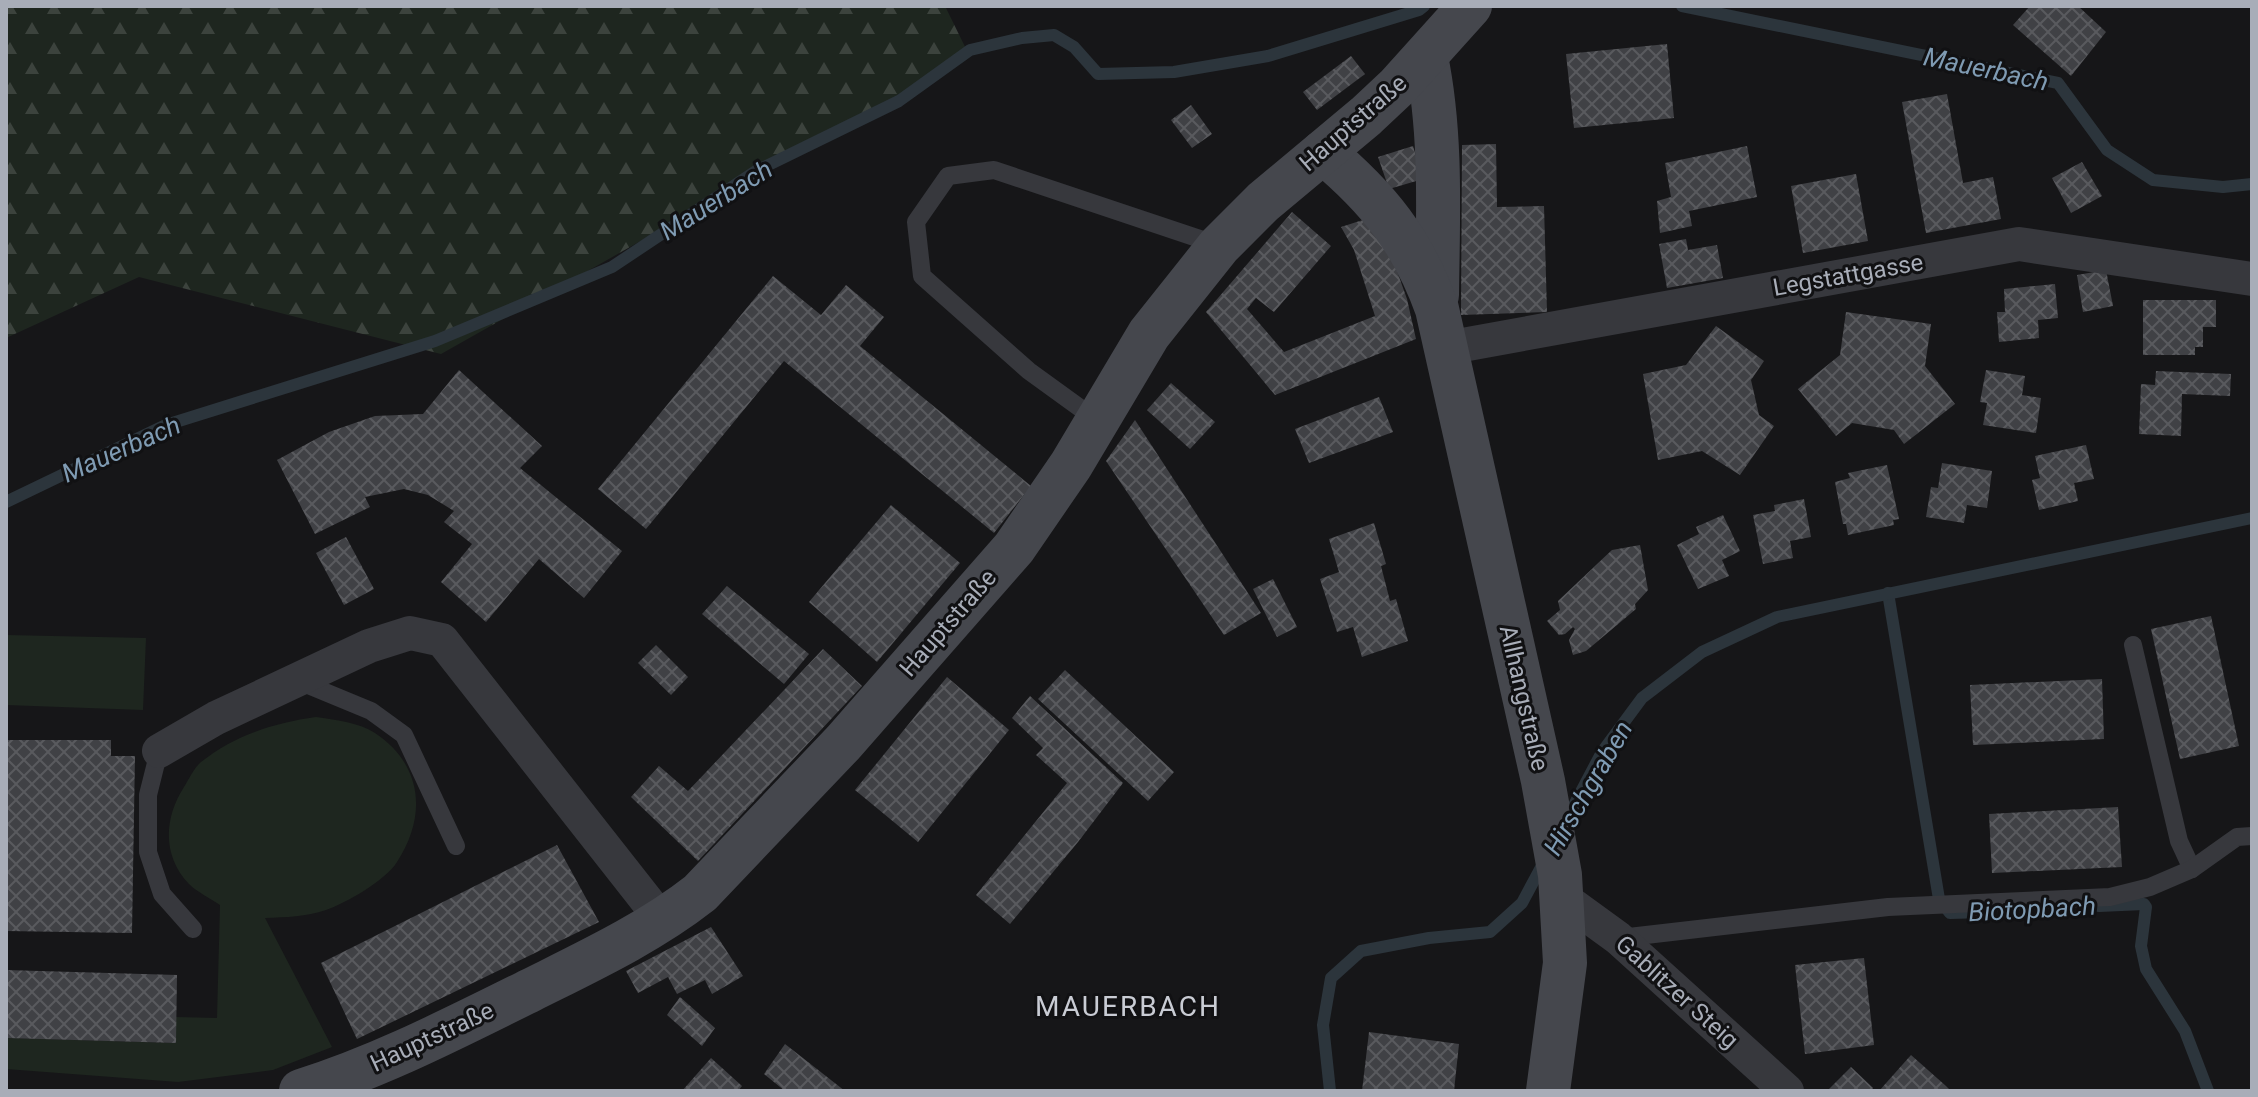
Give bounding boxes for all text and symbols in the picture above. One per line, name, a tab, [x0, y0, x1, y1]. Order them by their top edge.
water label: Mauerbach	[1921, 41, 2051, 97]
street label: Hauptstraße	[1294, 69, 1412, 177]
water label: Mauerbach	[654, 154, 778, 246]
street label: Legstattgasse	[1771, 248, 1925, 302]
water label: Mauerbach	[57, 410, 185, 488]
street label: Hauptstraße	[894, 564, 1002, 682]
street label: Allhangstraße	[1494, 623, 1554, 773]
water label: Hirschgraben	[1537, 715, 1639, 861]
water label: Biotopbach	[1967, 891, 2097, 927]
street label: Gablitzer Steig	[1610, 930, 1744, 1054]
district label: MAUERBACH	[1035, 990, 1221, 1023]
street label: Hauptstraße	[366, 996, 498, 1078]

